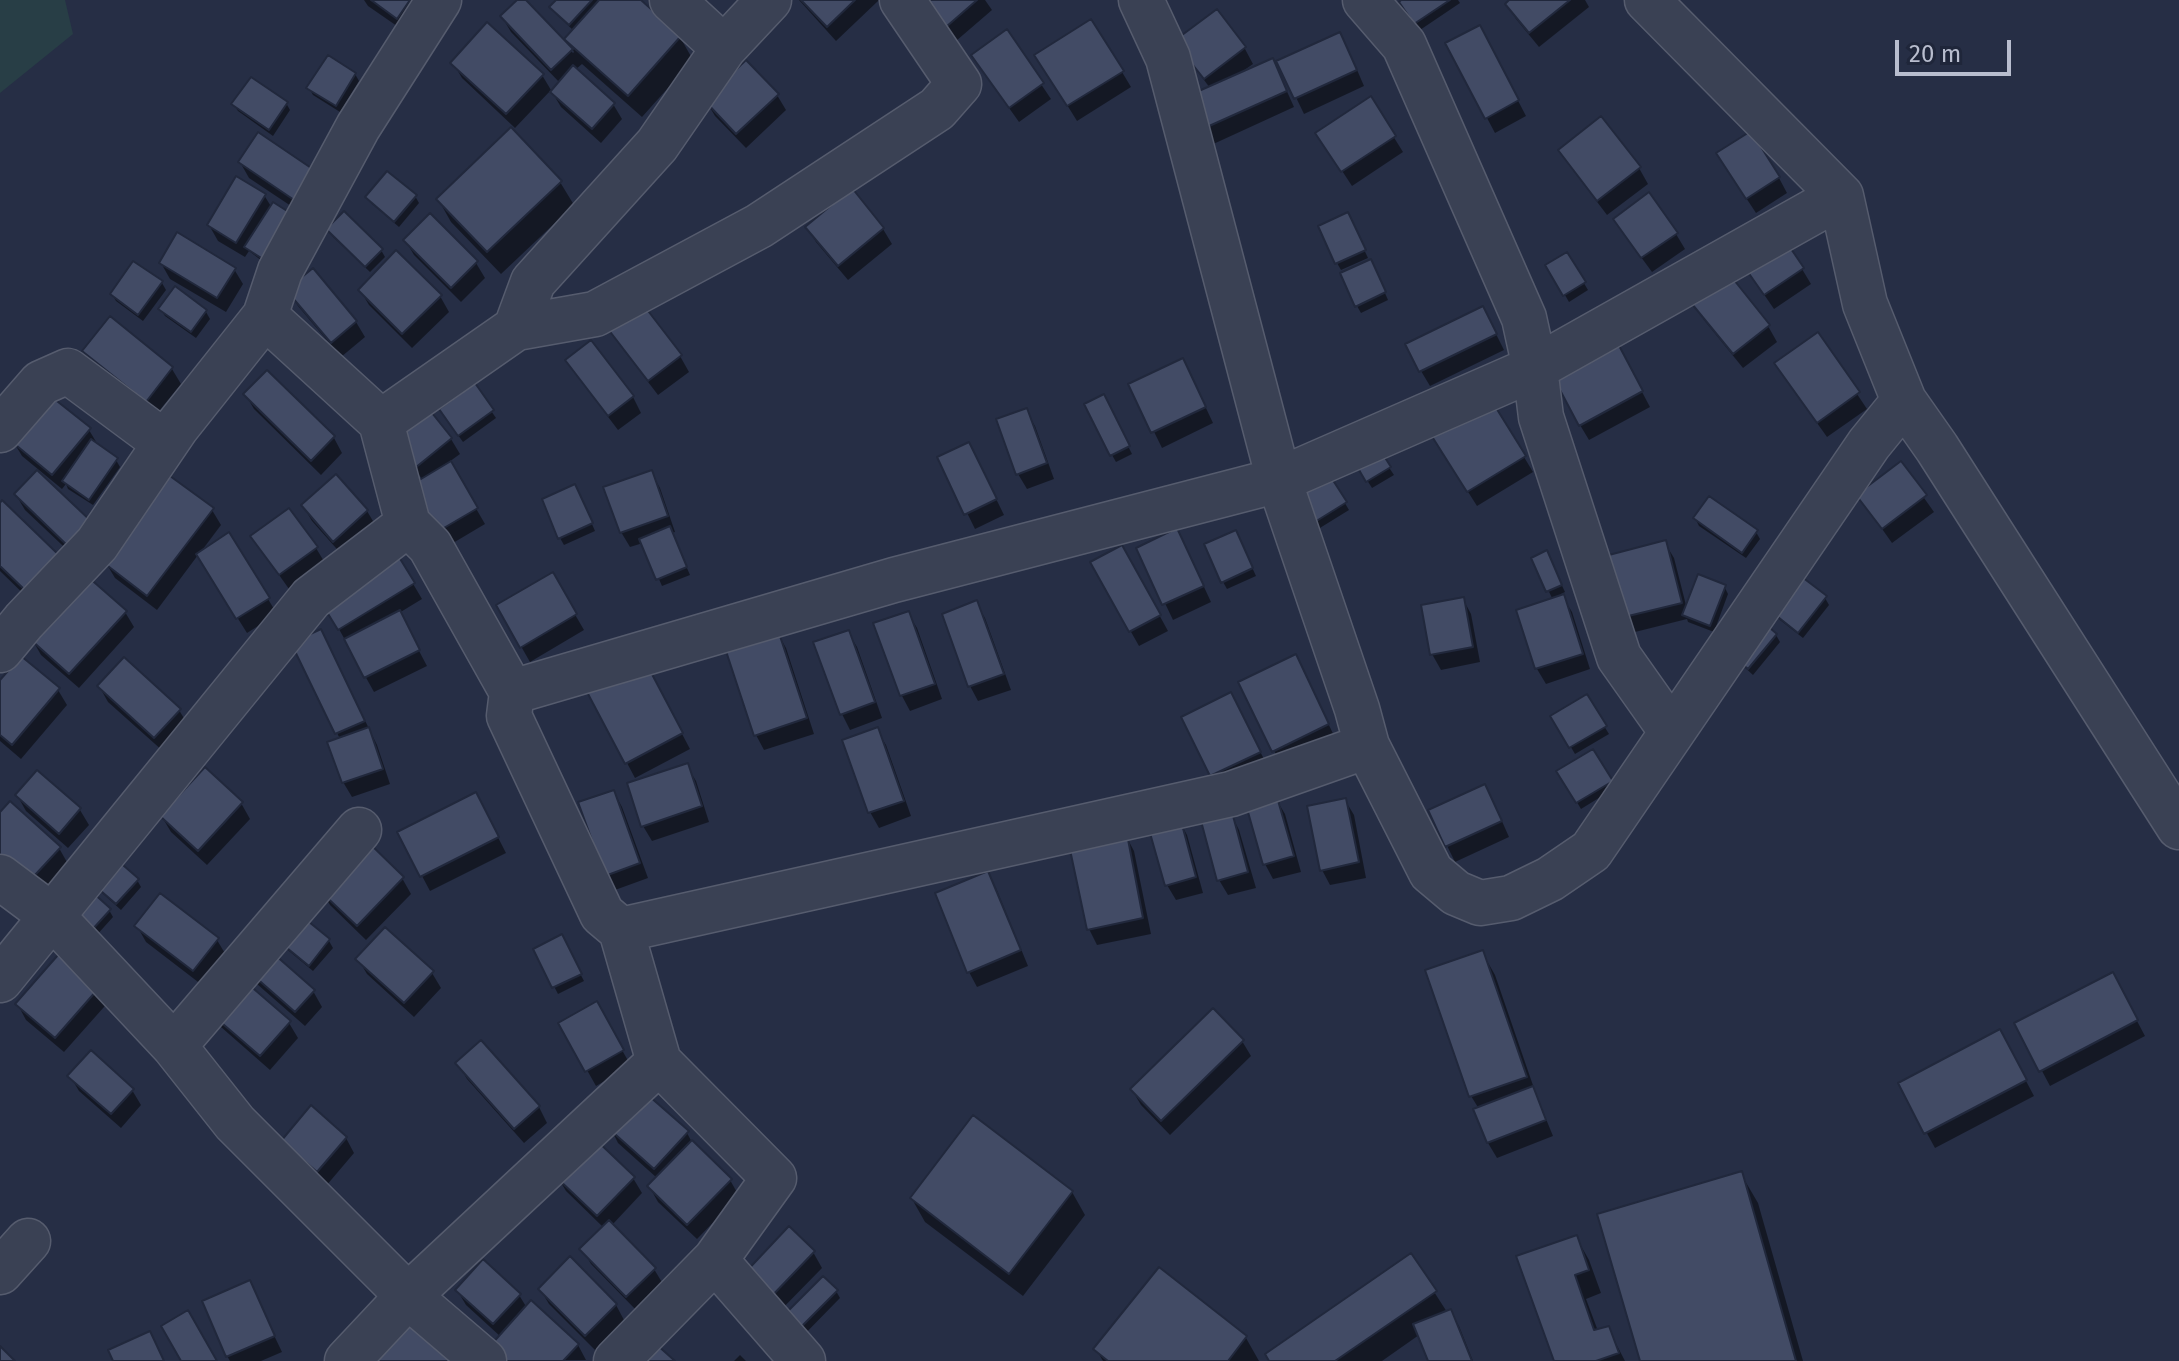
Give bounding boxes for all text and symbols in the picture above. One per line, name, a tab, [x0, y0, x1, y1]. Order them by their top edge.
scale bar	[1899, 24, 2015, 74]
text: 20 m	[1909, 40, 1961, 68]

